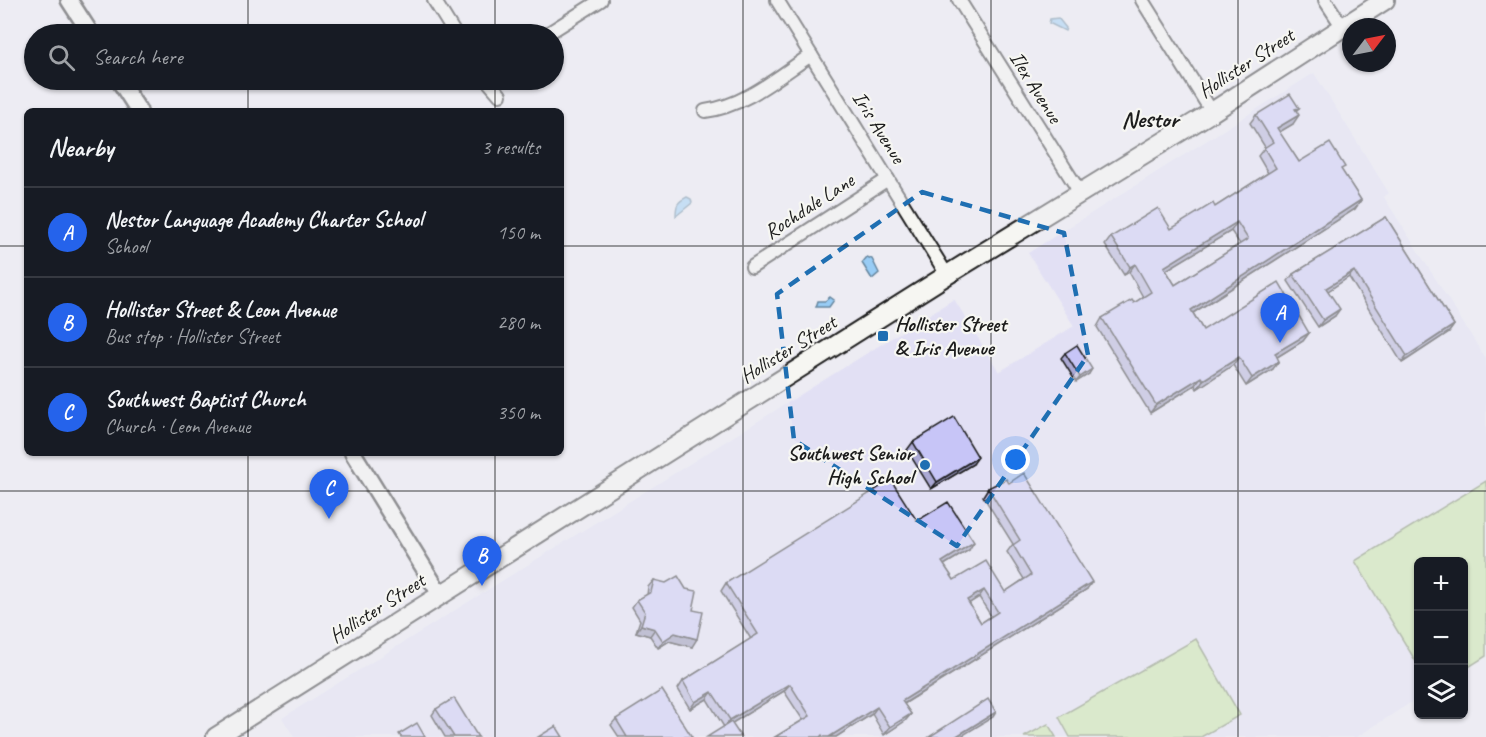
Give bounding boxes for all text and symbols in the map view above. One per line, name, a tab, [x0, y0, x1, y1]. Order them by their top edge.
north arrow	[1342, 18, 1396, 72]
street label: Hollister Street	[1193, 21, 1301, 104]
search box	[24, 24, 564, 90]
icon: search	[45, 41, 78, 74]
text: Search here	[93, 43, 183, 71]
street label: Ilex Avenue	[1004, 46, 1069, 130]
street label: Iris Avenue	[847, 86, 912, 170]
district label: Nestor	[1122, 104, 1181, 134]
text: Nearby	[48, 131, 113, 164]
text: 3 results	[481, 135, 540, 160]
street label: Rochdale Lane	[759, 167, 860, 245]
text: Nestor Language Academy Charter School	[105, 206, 423, 234]
text: A	[62, 220, 73, 245]
text: 150 m	[497, 220, 540, 245]
text: School	[105, 234, 148, 259]
pin: A	[1260, 294, 1300, 343]
text: Hollister Street & Leon Avenue	[105, 296, 336, 324]
street label: Hollister Street	[735, 308, 843, 389]
text: B	[62, 310, 73, 335]
text: 280 m	[497, 310, 540, 335]
place label: Hollister Street & Iris Avenue	[895, 311, 1009, 361]
text: Bus stop · Hollister Street	[105, 324, 280, 349]
marker: Hollister Street & Iris Avenue	[876, 329, 890, 343]
text: Southwest Baptist Church	[105, 386, 306, 414]
text: C	[63, 400, 72, 425]
text: 350 m	[497, 400, 540, 425]
text: Church · Leon Avenue	[105, 414, 250, 439]
place label: Southwest Senior High School	[788, 440, 917, 490]
your location	[1001, 445, 1030, 474]
marker: Southwest Senior High School	[918, 458, 932, 472]
pin: C	[310, 470, 348, 519]
pin: B	[462, 536, 502, 586]
map controls	[1414, 557, 1468, 719]
button: +	[1414, 557, 1468, 611]
street label: Hollister Street	[324, 566, 432, 649]
button: −	[1414, 611, 1468, 665]
button: layers	[1414, 665, 1468, 719]

